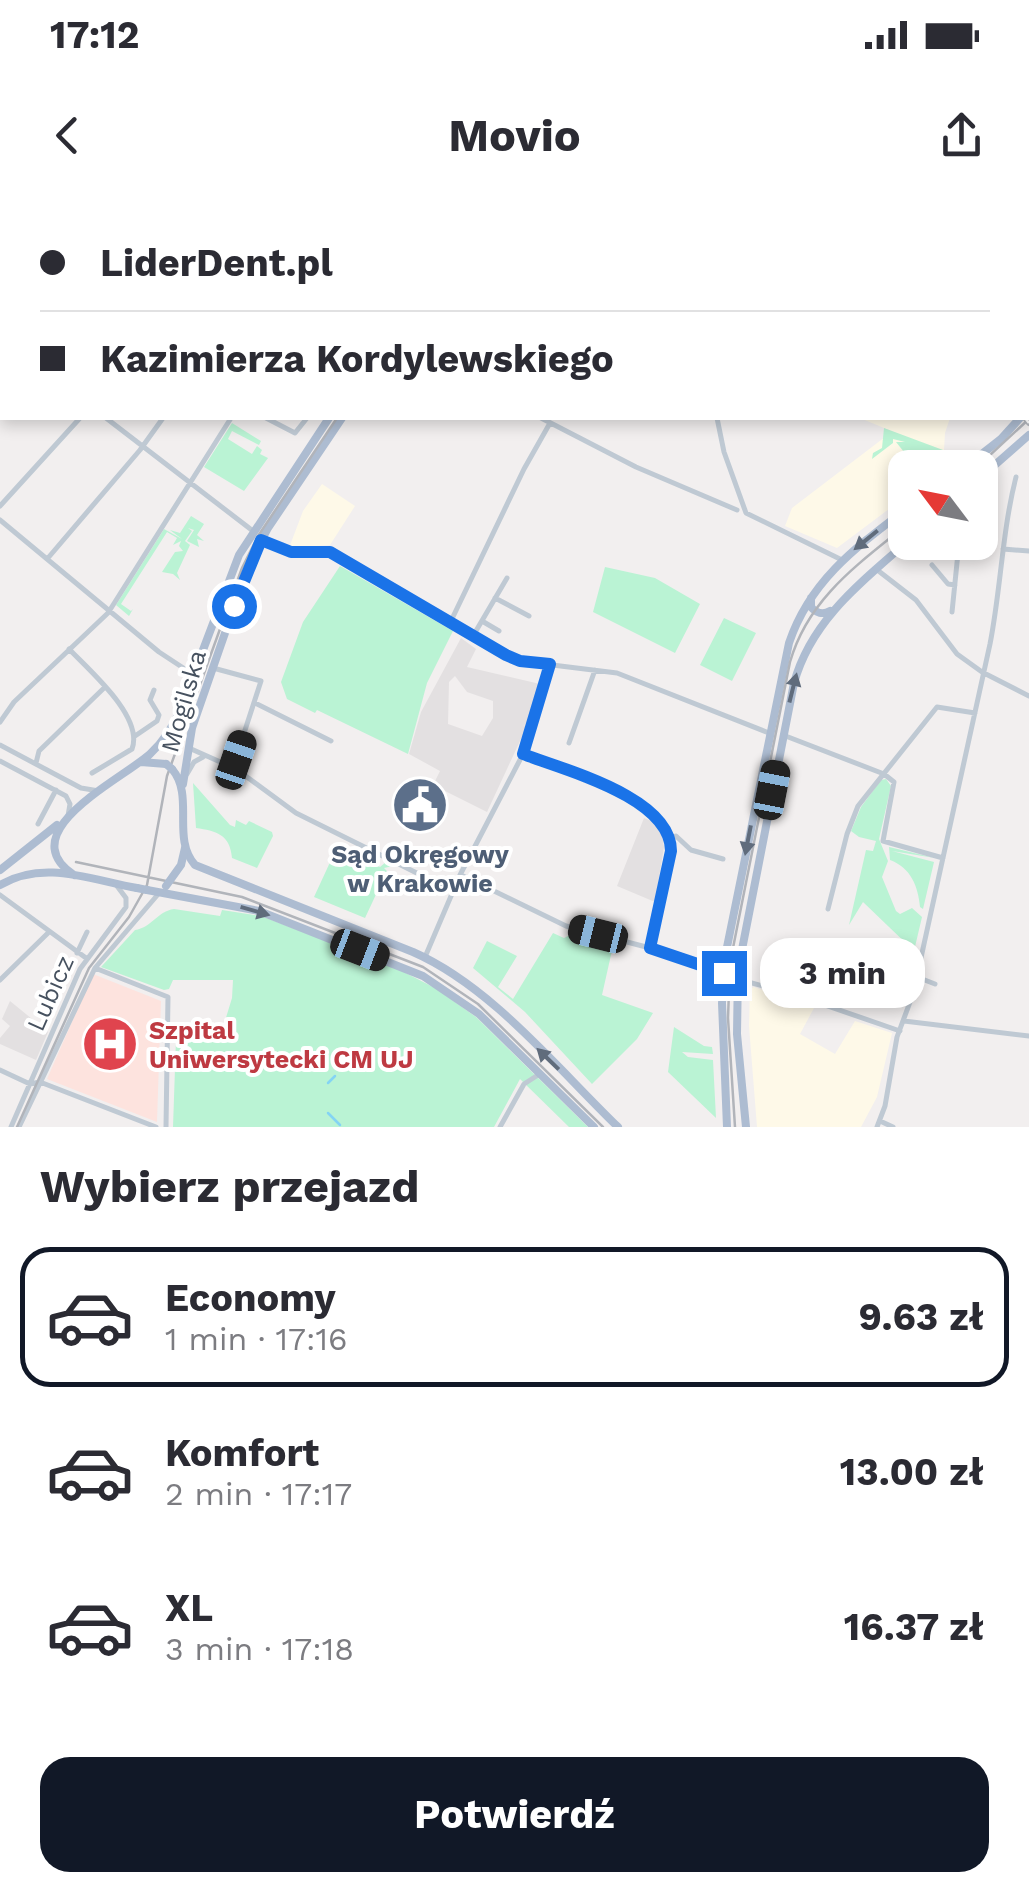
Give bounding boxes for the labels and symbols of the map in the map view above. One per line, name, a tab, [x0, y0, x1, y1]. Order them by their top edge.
north arrow	[888, 450, 998, 560]
one-way arrow	[854, 529, 879, 550]
route start	[212, 584, 257, 629]
street label: Mogilska	[155, 647, 212, 756]
one-way arrow	[786, 672, 801, 703]
car	[212, 727, 260, 793]
car	[752, 758, 792, 822]
public building icon: Sąd Okręgowy w Krakowie	[390, 775, 450, 835]
one-way arrow	[740, 825, 756, 856]
place label: Sąd Okręgowy w Krakowie	[331, 840, 510, 898]
one-way arrow	[241, 904, 271, 919]
car	[565, 912, 631, 956]
car	[327, 925, 393, 975]
callout: 3 min	[759, 938, 924, 1008]
street label: Lubicz	[21, 951, 80, 1036]
route end	[702, 951, 747, 996]
hospital icon: Szpital Uniwersytecki CM UJ	[80, 1014, 140, 1074]
place label: Szpital Uniwersytecki CM UJ	[149, 1016, 413, 1074]
one-way arrow	[537, 1048, 561, 1072]

